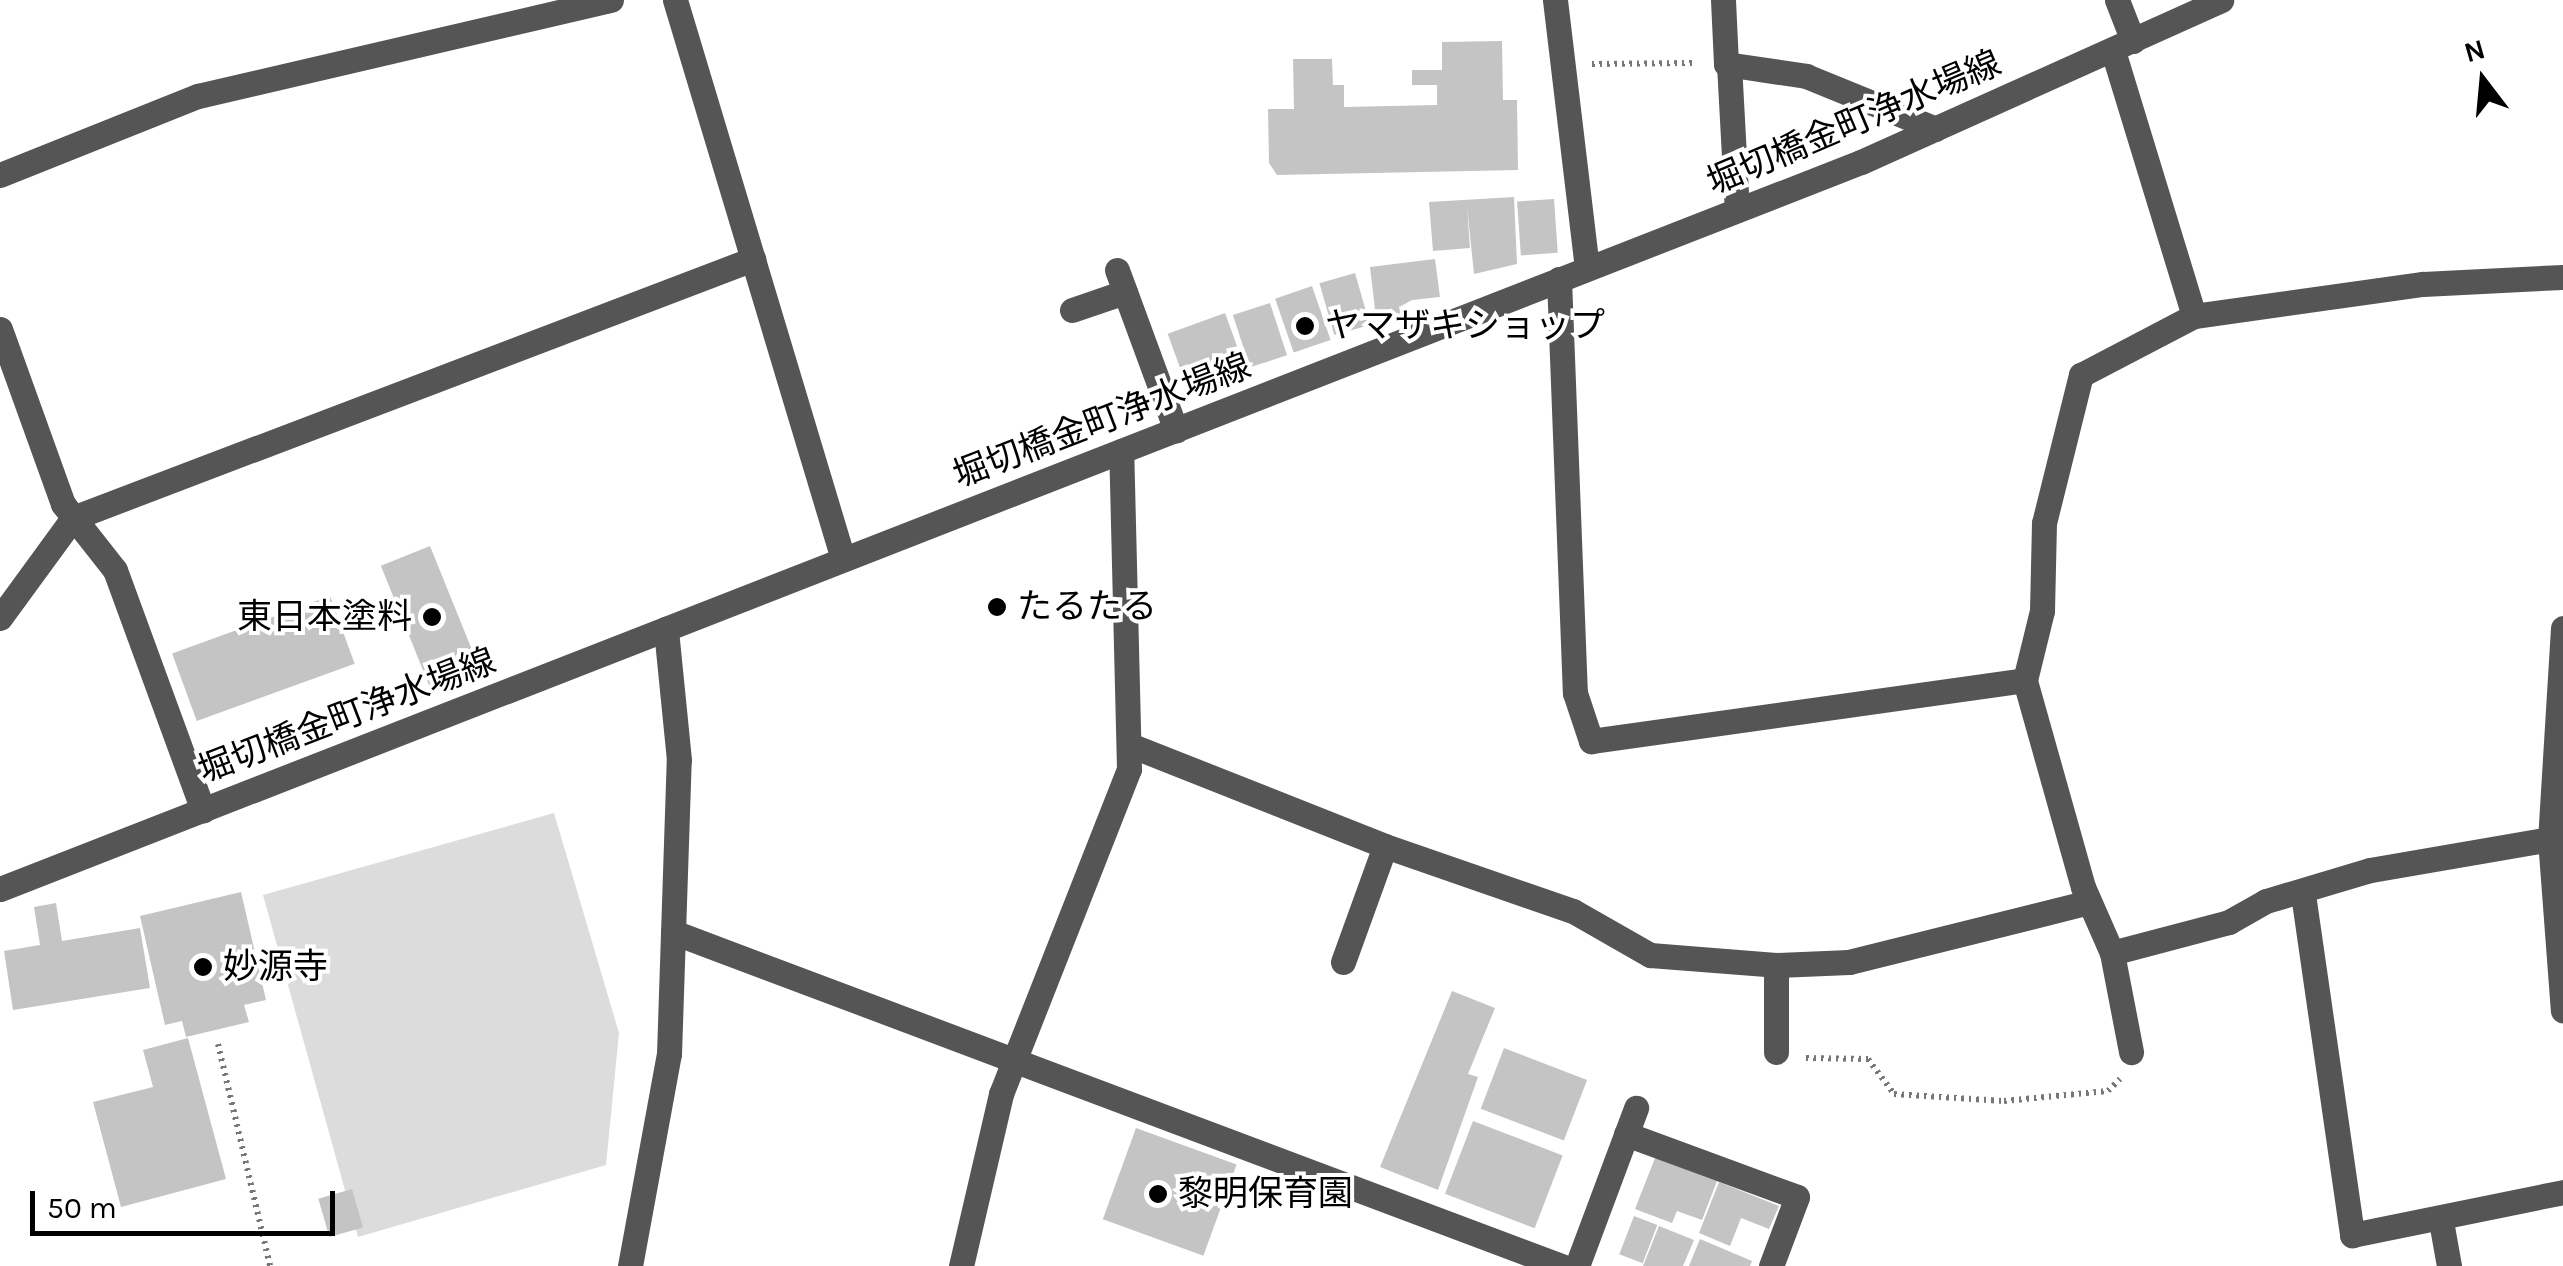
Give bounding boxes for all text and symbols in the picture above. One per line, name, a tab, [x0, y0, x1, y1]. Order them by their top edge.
north arrow	[2433, 30, 2533, 130]
text: N	[2460, 32, 2489, 69]
street label: 堀切橋金町浄水場線	[1701, 42, 2007, 204]
place label: ヤマザキショップ	[1325, 305, 1605, 347]
marker: ヤマザキショップ	[1294, 315, 1316, 337]
street label: 堀切橋金町浄水場線	[947, 345, 1257, 497]
place label: たるたる	[1017, 586, 1157, 628]
place label: 東日本塗料	[237, 596, 412, 638]
marker: たるたる	[986, 596, 1008, 618]
marker: 東日本塗料	[421, 606, 443, 628]
street label: 堀切橋金町浄水場線	[192, 640, 502, 792]
place label: 妙源寺	[223, 946, 328, 988]
marker: 妙源寺	[192, 956, 214, 978]
scale bar	[35, 1171, 340, 1233]
place label: 黎明保育園	[1178, 1173, 1353, 1215]
marker: 黎明保育園	[1147, 1183, 1169, 1205]
text: 50 m	[47, 1190, 117, 1226]

